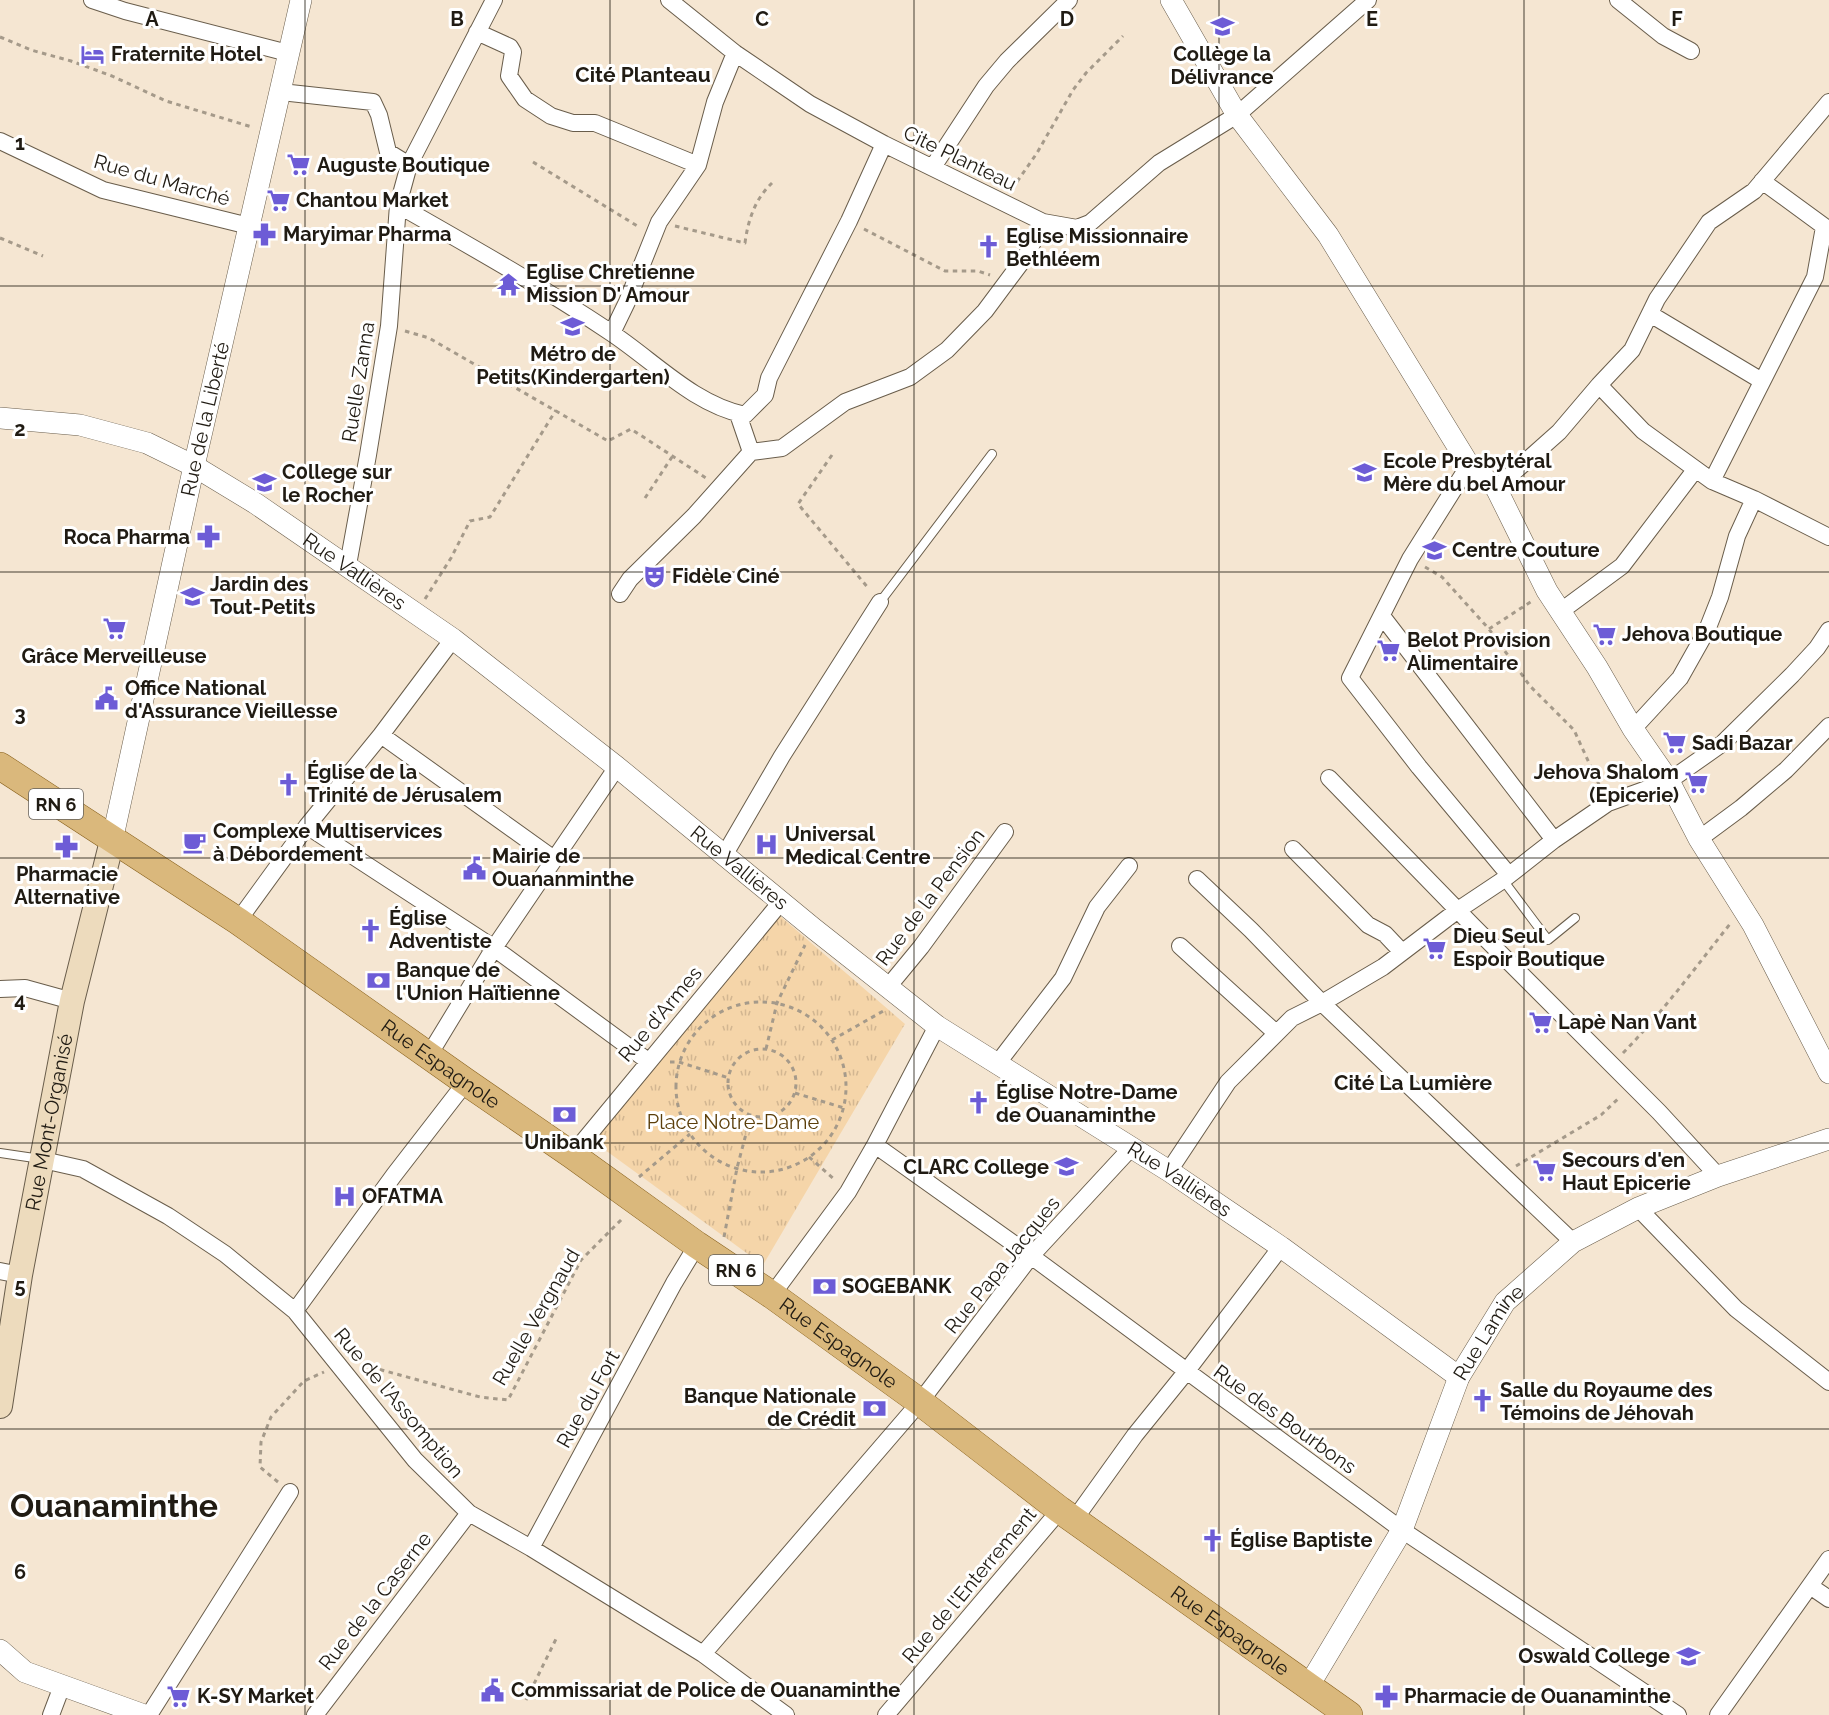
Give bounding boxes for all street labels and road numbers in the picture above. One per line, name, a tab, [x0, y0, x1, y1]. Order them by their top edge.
street label: Cite Planteau	[900, 120, 1020, 196]
street label: Rue du Marché	[91, 149, 233, 211]
street label: Ruelle Zanna	[337, 320, 379, 444]
street label: Rue de la Liberté	[176, 339, 234, 499]
street label: Rue Vallières	[298, 528, 411, 615]
road number: RN 6	[29, 789, 83, 819]
street label: Rue Vallières	[686, 820, 793, 915]
street label: Rue de la Pension	[871, 824, 989, 970]
street label: Rue d'Armes	[613, 961, 707, 1067]
street label: Rue Espagnole	[377, 1014, 505, 1114]
street label: Rue Mont-Organisé	[20, 1031, 78, 1213]
street label: Rue Vallières	[1123, 1136, 1236, 1222]
street label: Rue Papa Jacques	[939, 1192, 1065, 1338]
street label: Ruelle Vergnaud	[487, 1245, 585, 1389]
road number: RN 6	[709, 1255, 763, 1285]
street label: Rue Lamine	[1448, 1279, 1529, 1385]
street label: Rue Espagnole	[775, 1292, 902, 1394]
street label: Rue de l'Assomption	[329, 1323, 469, 1483]
street label: Rue du Fort	[551, 1346, 625, 1452]
street label: Rue des Bourbons	[1209, 1359, 1361, 1479]
street label: Rue de l'Enterrement	[897, 1502, 1041, 1668]
street label: Rue de la Caserne	[314, 1527, 437, 1675]
street label: Rue Espagnole	[1166, 1580, 1294, 1681]

